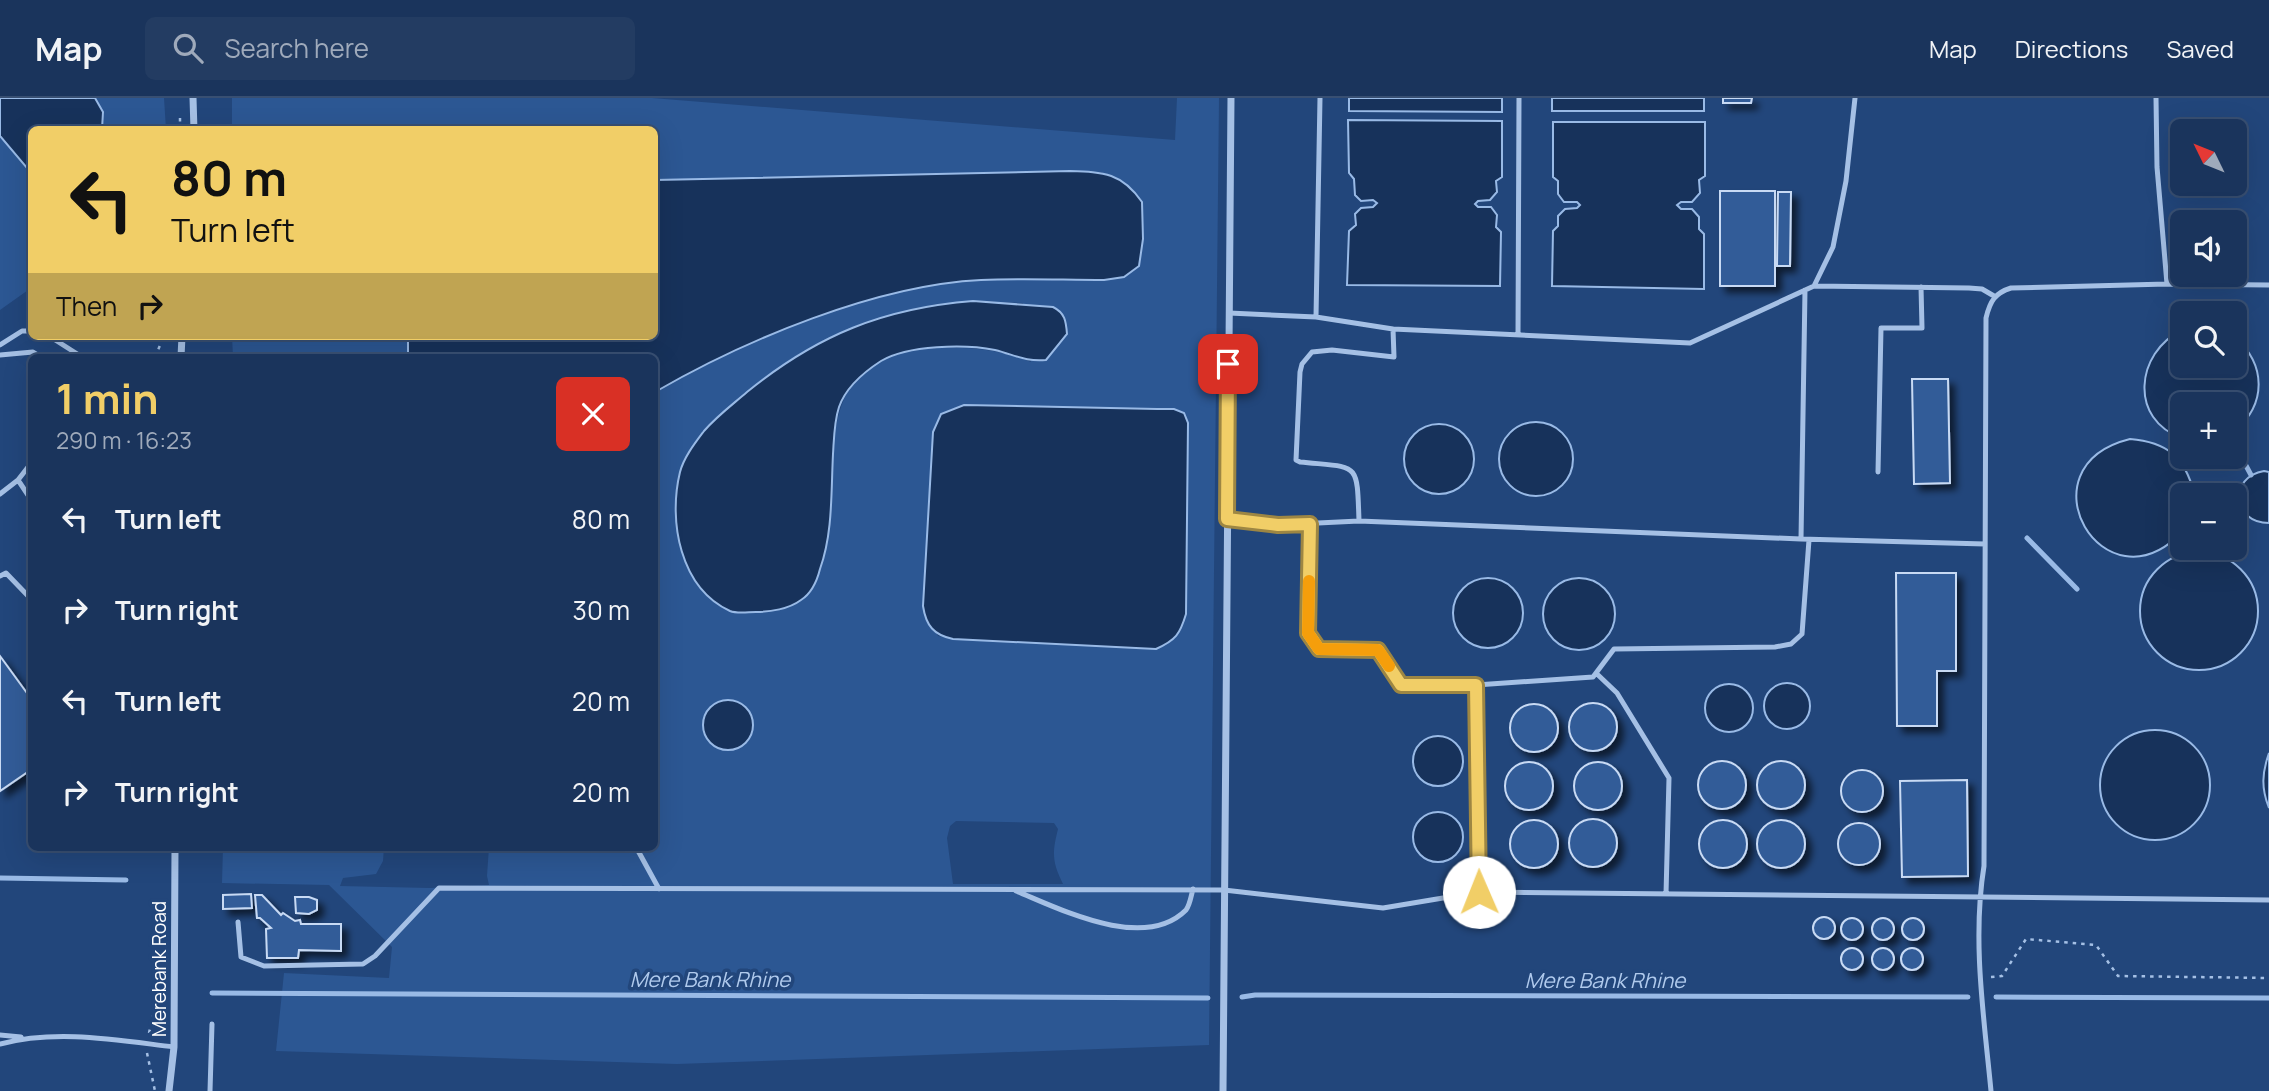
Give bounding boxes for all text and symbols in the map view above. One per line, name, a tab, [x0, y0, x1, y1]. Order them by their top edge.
search box	[145, 17, 635, 80]
text: Map	[35, 26, 103, 71]
icon: search	[169, 29, 207, 67]
text: Search here	[225, 30, 369, 66]
text: Map	[1929, 32, 1977, 65]
text: Directions	[2015, 32, 2128, 65]
text: Saved	[2166, 32, 2234, 65]
north arrow	[2170, 119, 2247, 196]
map controls	[2170, 119, 2247, 560]
text: 80 m	[171, 144, 287, 211]
icon: left	[56, 154, 147, 245]
text: Turn left	[171, 208, 295, 252]
button: sound	[2170, 210, 2247, 287]
icon: right	[131, 287, 169, 325]
text: Then	[56, 288, 117, 324]
button: search	[2170, 301, 2247, 378]
pin	[1198, 334, 1258, 394]
icon: arrive	[1209, 345, 1247, 383]
text: 1 min	[56, 369, 159, 427]
button: close	[556, 377, 630, 451]
button: +	[2170, 392, 2247, 469]
text: 290 m · 16:23	[56, 424, 192, 456]
button: −	[2170, 483, 2247, 560]
icon: left	[56, 500, 94, 538]
text: Turn left	[115, 501, 222, 537]
text: 80 m	[572, 501, 630, 537]
icon: right	[56, 591, 94, 629]
text: Turn right	[115, 592, 239, 628]
text: 30 m	[573, 592, 630, 628]
icon: left	[56, 682, 94, 720]
text: Turn left	[115, 683, 222, 719]
text: 20 m	[572, 683, 630, 719]
icon: right	[56, 773, 94, 811]
text: Turn right	[115, 774, 239, 810]
text: 20 m	[572, 774, 630, 810]
position arrow	[1442, 855, 1516, 929]
street label: Merebank Road	[146, 901, 172, 1037]
water label: Mere Bank Rhine	[630, 965, 792, 993]
water label: Mere Bank Rhine	[1525, 966, 1687, 994]

